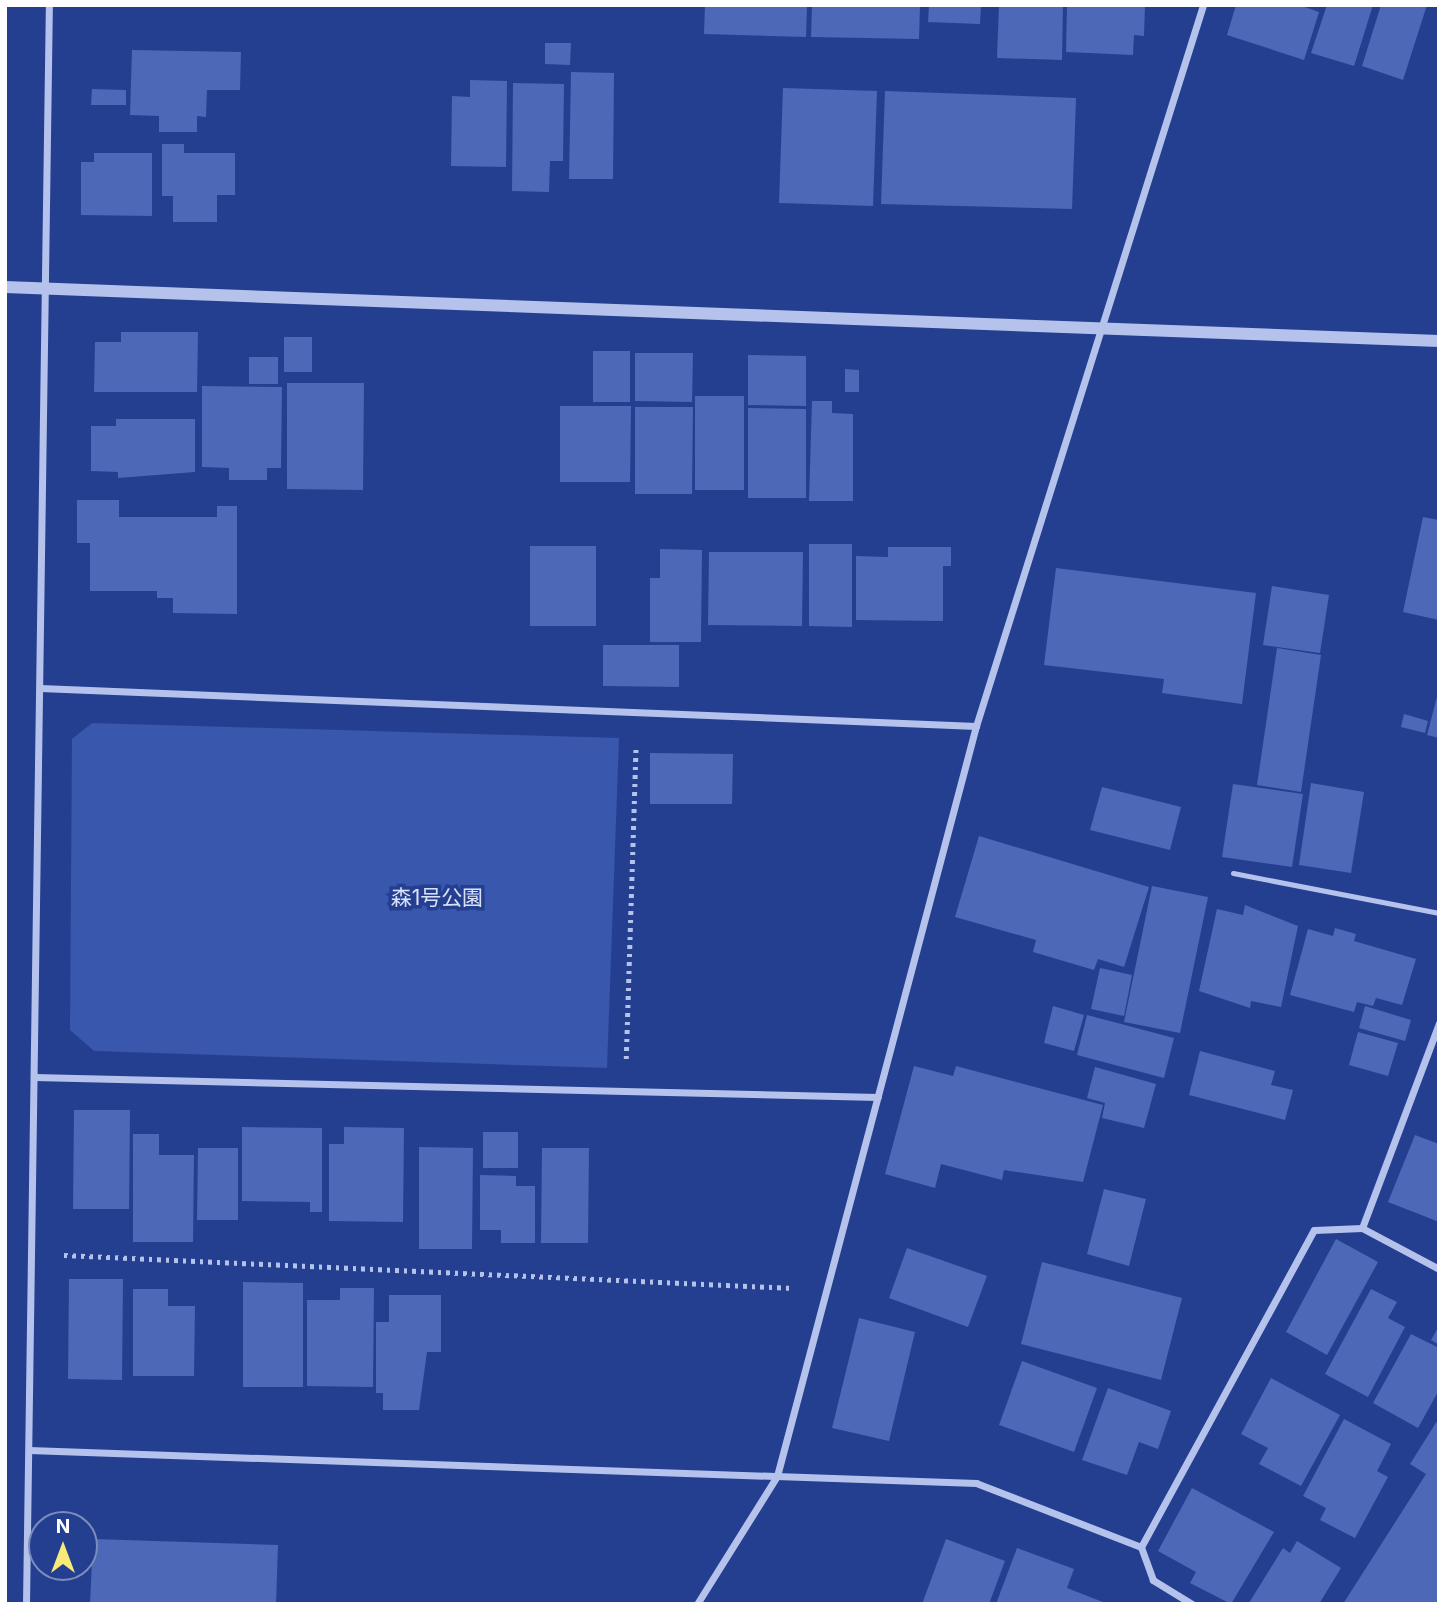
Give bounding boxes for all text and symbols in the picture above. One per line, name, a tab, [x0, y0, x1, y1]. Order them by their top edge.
park label: 森1号公園	[391, 885, 483, 911]
north arrow	[28, 1511, 98, 1581]
text: N	[56, 1515, 70, 1538]

